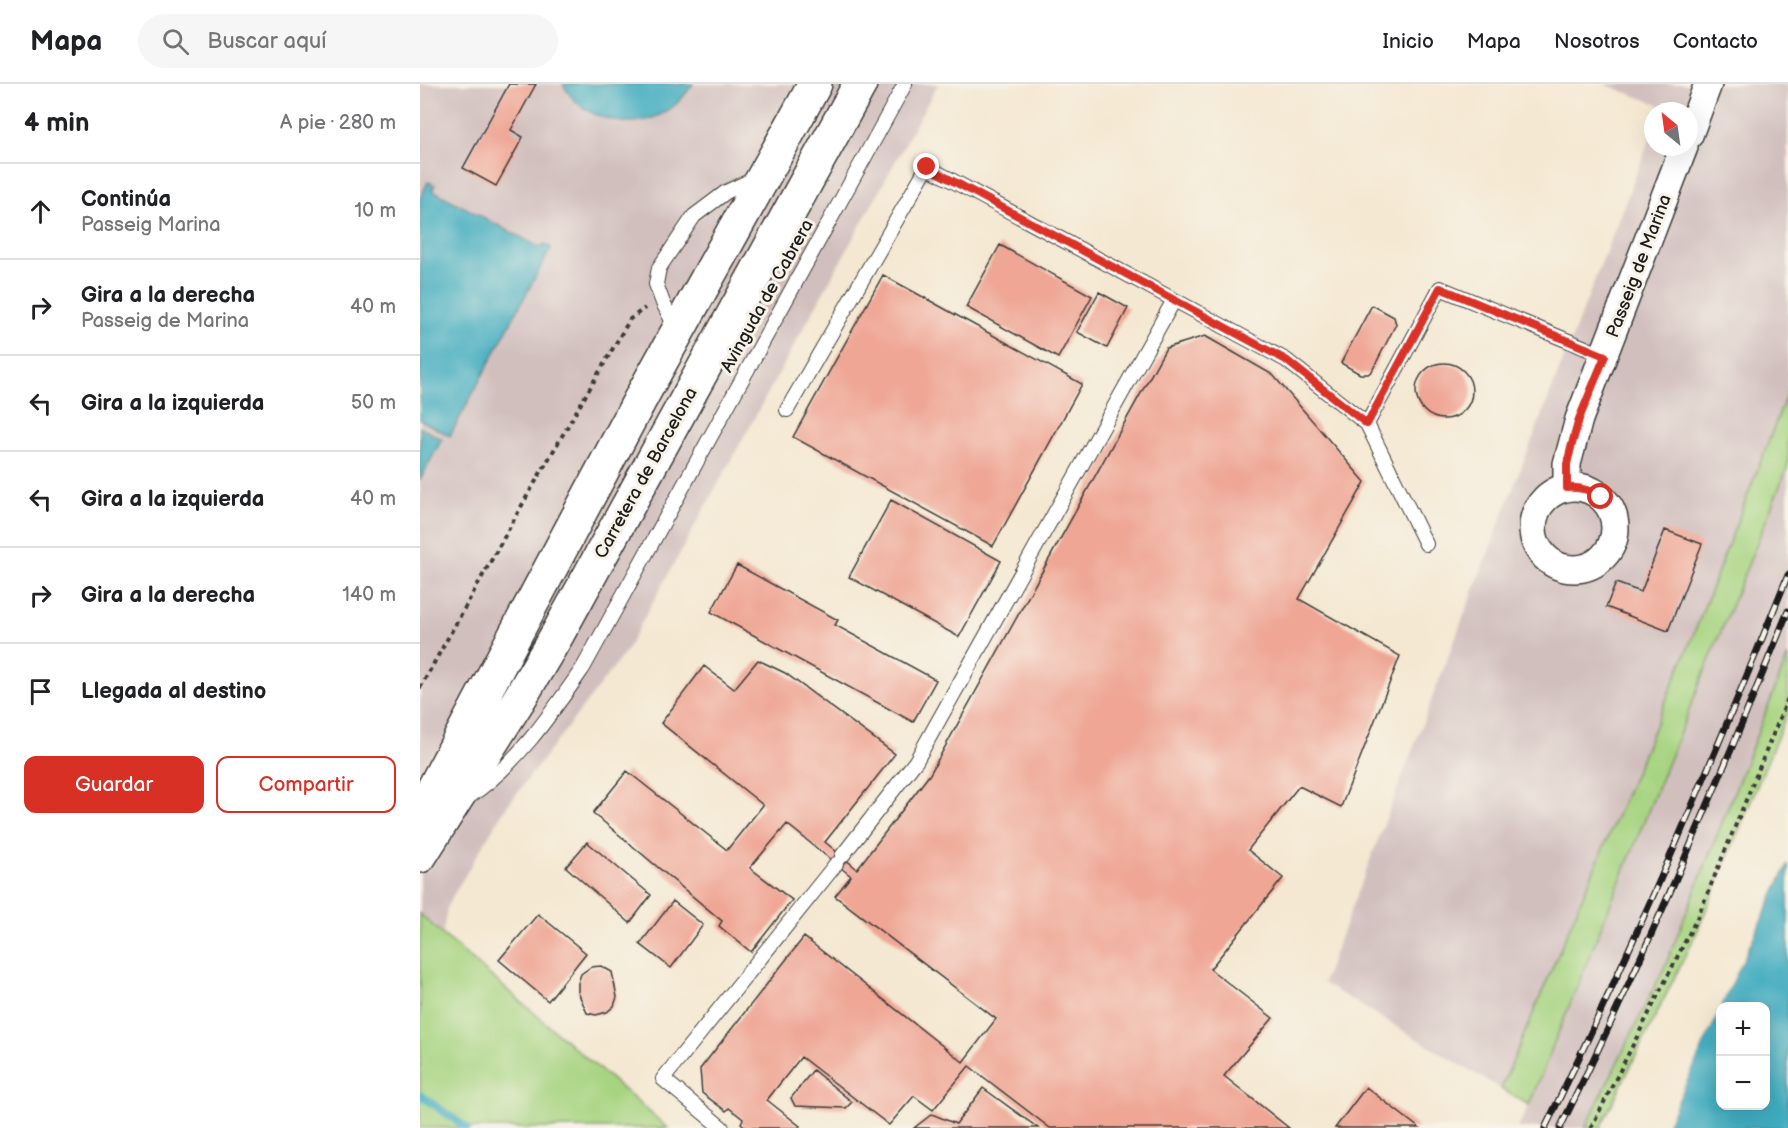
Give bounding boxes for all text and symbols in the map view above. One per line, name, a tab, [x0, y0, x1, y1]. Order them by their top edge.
search box	[138, 14, 558, 68]
text: Mapa	[30, 25, 102, 58]
icon: search	[159, 25, 192, 58]
text: Buscar aquí	[207, 28, 326, 55]
text: Inicio	[1383, 29, 1434, 54]
text: Mapa	[1467, 29, 1521, 54]
text: Nosotros	[1554, 29, 1640, 54]
text: Contacto	[1673, 29, 1758, 54]
north arrow	[1644, 102, 1698, 156]
text: 4 min	[24, 108, 89, 139]
text: A pie · 280 m	[280, 111, 396, 135]
route end	[913, 153, 939, 179]
text: Continúa	[81, 186, 171, 213]
street label: Passeig de Marina	[1602, 192, 1676, 340]
icon: ahead	[24, 195, 57, 228]
text: 10 m	[355, 199, 396, 223]
text: Passeig Marina	[81, 213, 220, 237]
street label: Avinguda de Cabrera	[716, 216, 818, 376]
text: Gira a la derecha	[81, 282, 255, 309]
icon: right	[24, 291, 57, 324]
text: 40 m	[350, 295, 396, 319]
text: Passeig de Marina	[81, 309, 249, 333]
street label: Carretera de Barcelona	[590, 384, 702, 562]
icon: left	[24, 387, 57, 420]
text: Gira a la izquierda	[81, 390, 265, 417]
text: 50 m	[351, 391, 396, 415]
icon: left	[24, 483, 57, 516]
route start	[1587, 483, 1613, 509]
text: Gira a la izquierda	[81, 486, 265, 513]
text: 40 m	[350, 487, 396, 511]
icon: right	[24, 579, 57, 612]
text: Gira a la derecha	[81, 582, 255, 609]
text: 140 m	[342, 583, 396, 607]
icon: arrive	[24, 675, 57, 708]
text: Llegada al destino	[81, 678, 266, 705]
button: Guardar	[24, 756, 204, 813]
button: Compartir	[216, 756, 396, 813]
map controls	[1716, 1002, 1770, 1110]
button: +	[1716, 1002, 1770, 1056]
button: −	[1716, 1056, 1770, 1110]

